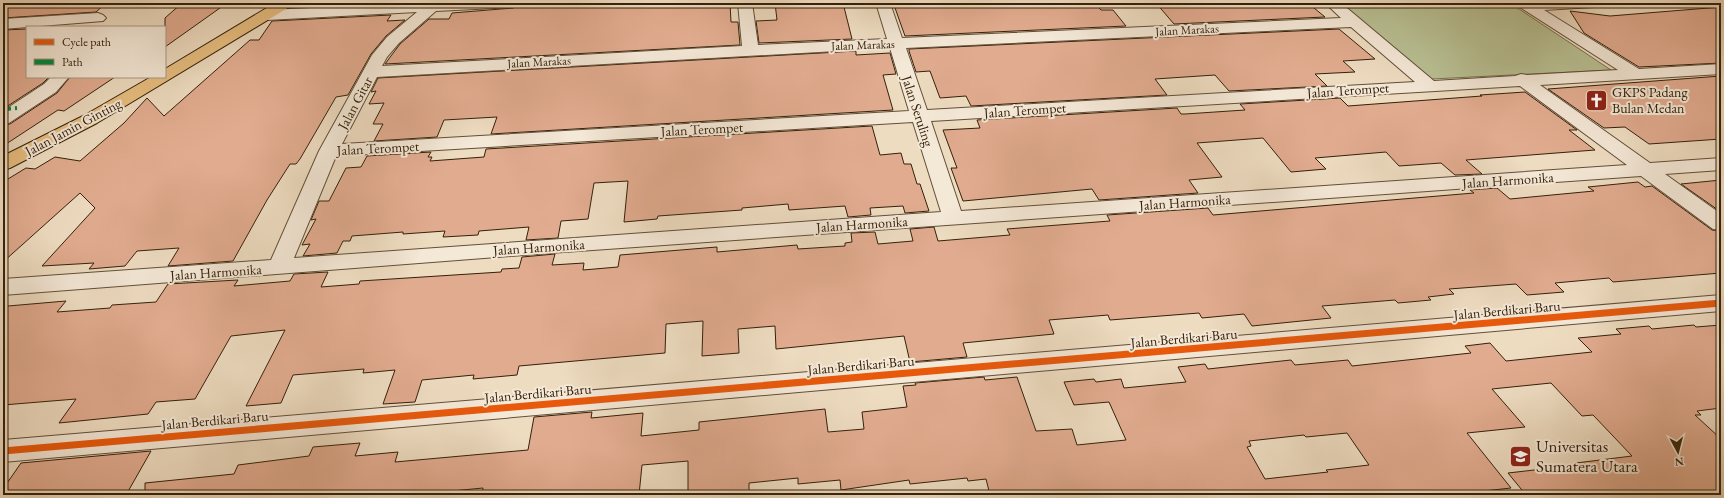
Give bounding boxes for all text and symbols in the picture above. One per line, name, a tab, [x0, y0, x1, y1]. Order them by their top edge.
street label: Jalan Marakas	[1154, 20, 1219, 40]
legend	[26, 26, 166, 78]
text: Cycle path	[62, 34, 111, 50]
street label: Jalan Marakas	[830, 36, 895, 54]
street label: Jalan Marakas	[506, 52, 571, 72]
text: Path	[62, 54, 83, 70]
street label: Jalan Seruling	[898, 72, 938, 150]
street label: Jalan Gitar	[333, 73, 377, 134]
street label: Jalan Terompet	[1305, 78, 1390, 102]
place label: GKPS Padang Bulan Medan	[1612, 83, 1688, 117]
church icon: GKPS Padang Bulan Medan	[1584, 87, 1610, 113]
street label: Jalan Jamin Ginting	[21, 94, 125, 160]
street label: Jalan Terompet	[982, 98, 1067, 122]
street label: Jalan Terompet	[659, 118, 744, 140]
street label: Jalan Terompet	[335, 137, 420, 159]
street label: Jalan Harmonika	[1461, 168, 1555, 192]
street label: Jalan Harmonika	[1138, 190, 1232, 214]
street label: Jalan Harmonika	[815, 212, 909, 236]
street label: Jalan Harmonika	[492, 235, 586, 259]
street label: Jalan Harmonika	[169, 260, 263, 284]
street label: Jalan Berdikari Baru	[1452, 296, 1562, 324]
street label: Jalan Berdikari Baru	[1129, 324, 1239, 352]
street label: Jalan Berdikari Baru	[806, 351, 916, 379]
street label: Jalan Berdikari Baru	[483, 379, 593, 407]
street label: Jalan Berdikari Baru	[160, 406, 270, 434]
north arrow	[1658, 432, 1698, 472]
place label: Universitas Sumatera Utara	[1536, 435, 1638, 477]
school or university icon: Universitas Sumatera Utara	[1507, 443, 1533, 469]
text: N	[1674, 454, 1684, 469]

